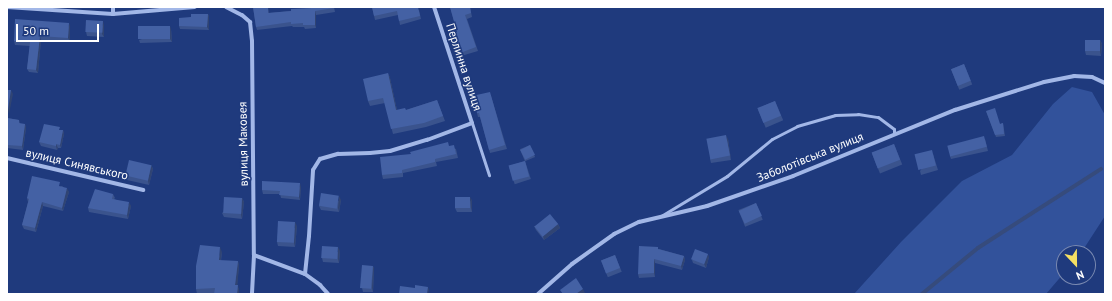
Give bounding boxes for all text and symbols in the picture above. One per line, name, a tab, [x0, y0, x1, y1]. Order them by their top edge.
scale bar	[18, 16, 101, 42]
street label: Перлинна вулиця	[443, 21, 485, 113]
text: 50 m	[23, 23, 49, 38]
street label: вулиця Маковея	[235, 102, 251, 186]
street label: Заболотівська вулиця	[755, 129, 865, 185]
street label: вулиця Синявського	[24, 145, 130, 183]
north arrow	[1056, 245, 1096, 285]
text: N	[1074, 267, 1086, 283]

